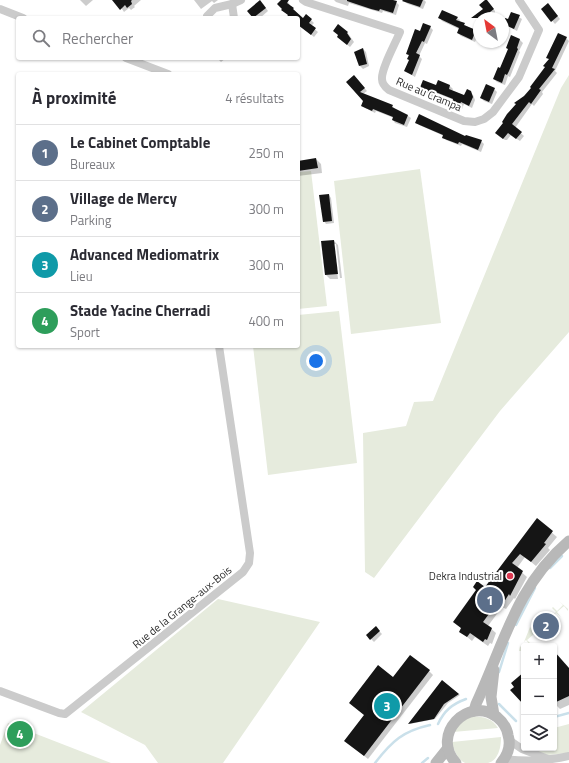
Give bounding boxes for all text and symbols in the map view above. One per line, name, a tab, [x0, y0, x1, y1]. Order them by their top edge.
north arrow	[473, 12, 509, 48]
search box	[16, 16, 300, 60]
icon: search	[30, 27, 52, 49]
text: Rechercher	[62, 27, 133, 50]
street label: Rue au Crampa	[394, 73, 465, 115]
text: À proximité	[32, 85, 116, 111]
text: 4 résultats	[225, 88, 284, 108]
text: Le Cabinet Comptable	[70, 131, 210, 154]
text: 1	[41, 143, 49, 163]
text: 250 m	[248, 143, 284, 163]
text: Bureaux	[70, 154, 115, 174]
text: Village de Mercy	[70, 187, 177, 210]
text: 2	[41, 199, 49, 219]
text: 300 m	[248, 199, 284, 219]
text: Parking	[70, 210, 111, 230]
text: Advanced Mediomatrix	[70, 243, 219, 266]
text: 3	[41, 255, 49, 275]
text: 300 m	[248, 255, 284, 275]
text: Lieu	[70, 266, 93, 286]
text: Stade Yacine Cherradi	[70, 299, 210, 322]
text: 4	[41, 311, 49, 331]
text: 400 m	[248, 311, 284, 331]
text: Sport	[70, 322, 100, 342]
your location	[306, 351, 326, 371]
street label: Rue de la Grange-aux-Bois	[129, 562, 235, 652]
place label: Dekra Industrial	[429, 568, 502, 584]
marker: Dekra Industrial	[505, 571, 515, 581]
pin: 1	[477, 585, 503, 615]
pin: 2	[533, 611, 559, 641]
map controls	[521, 643, 557, 751]
button: +	[521, 643, 557, 679]
button: −	[521, 679, 557, 715]
pin: 3	[374, 691, 400, 721]
button: layers	[521, 715, 557, 751]
pin: 4	[7, 719, 33, 749]

